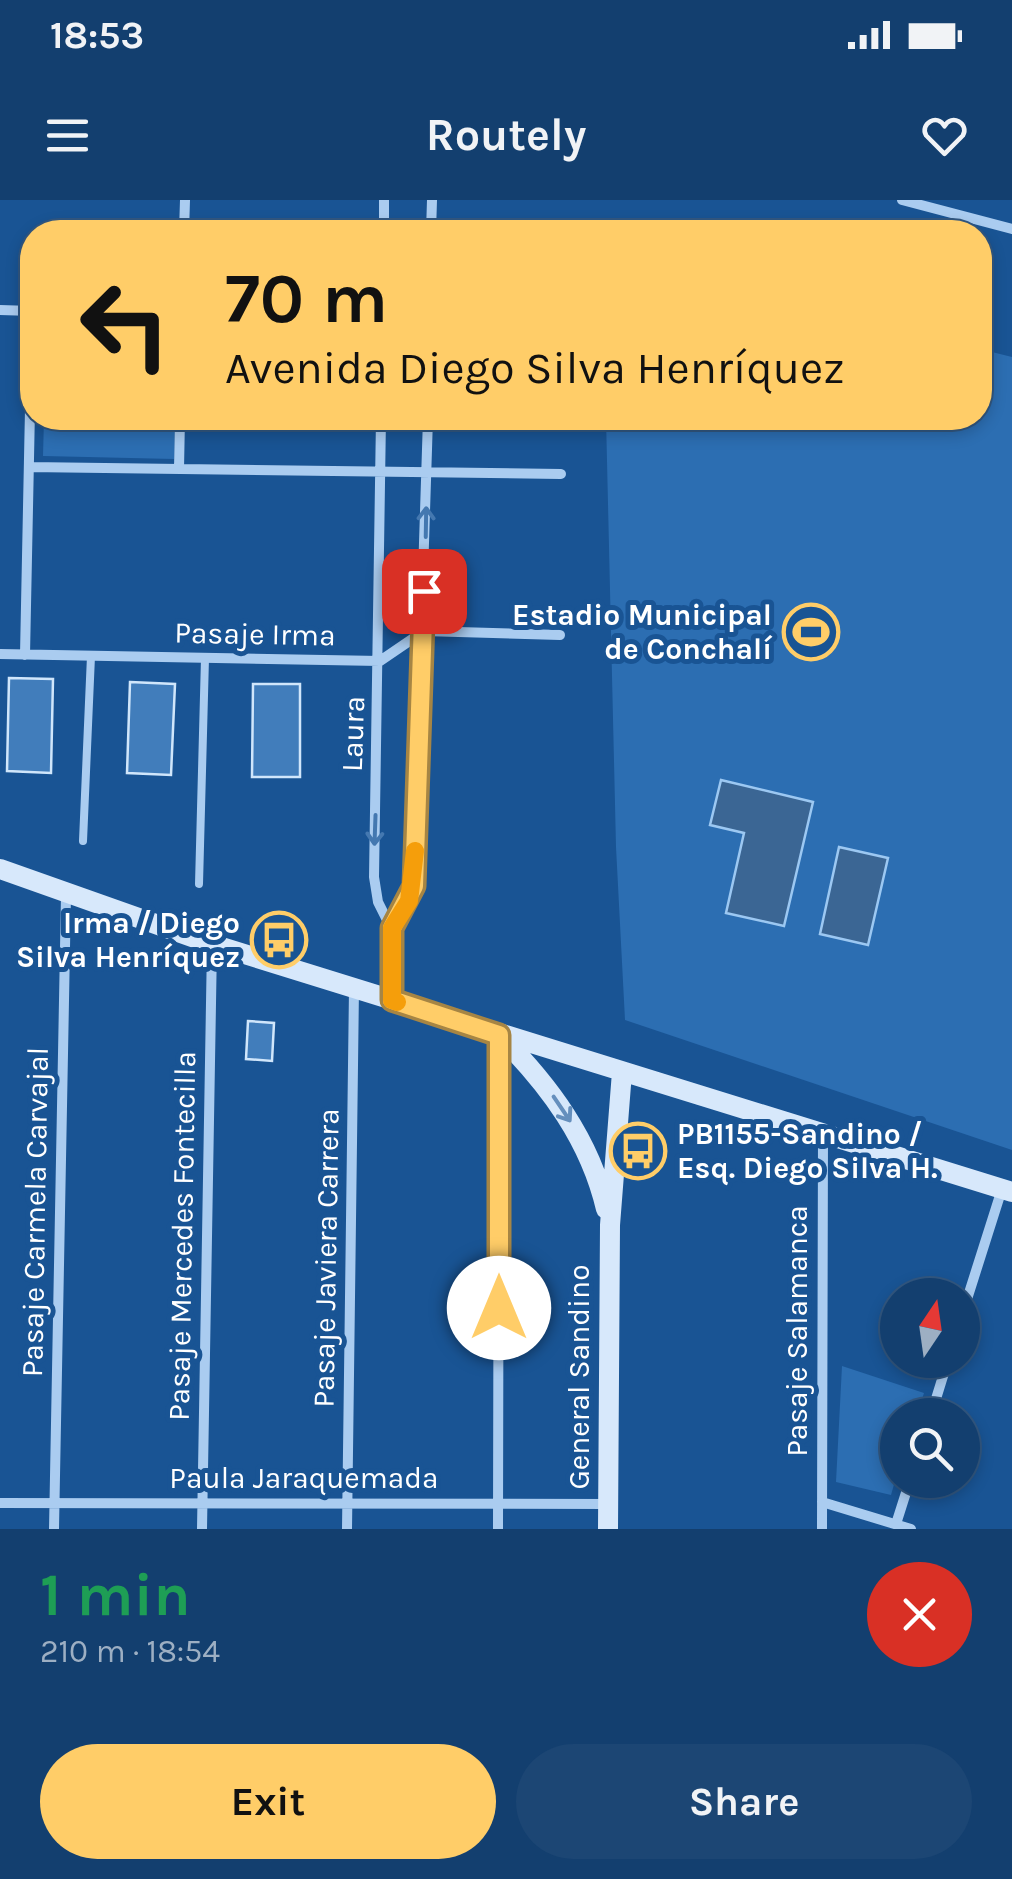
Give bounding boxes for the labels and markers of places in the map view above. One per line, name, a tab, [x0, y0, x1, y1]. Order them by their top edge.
pin	[382, 549, 467, 634]
place label: Estadio Municipal de Conchalí	[512, 597, 773, 667]
sports icon: Estadio Municipal de Conchalí	[781, 602, 841, 662]
place label: Irma / Diego Silva Henríquez	[16, 905, 240, 975]
bus stop icon: Irma / Diego Silva Henríquez	[249, 910, 309, 970]
place label: PB1155-Sandino / Esq. Diego Silva H.	[677, 1116, 938, 1186]
bus stop icon: PB1155-Sandino / Esq. Diego Silva H.	[608, 1121, 668, 1181]

